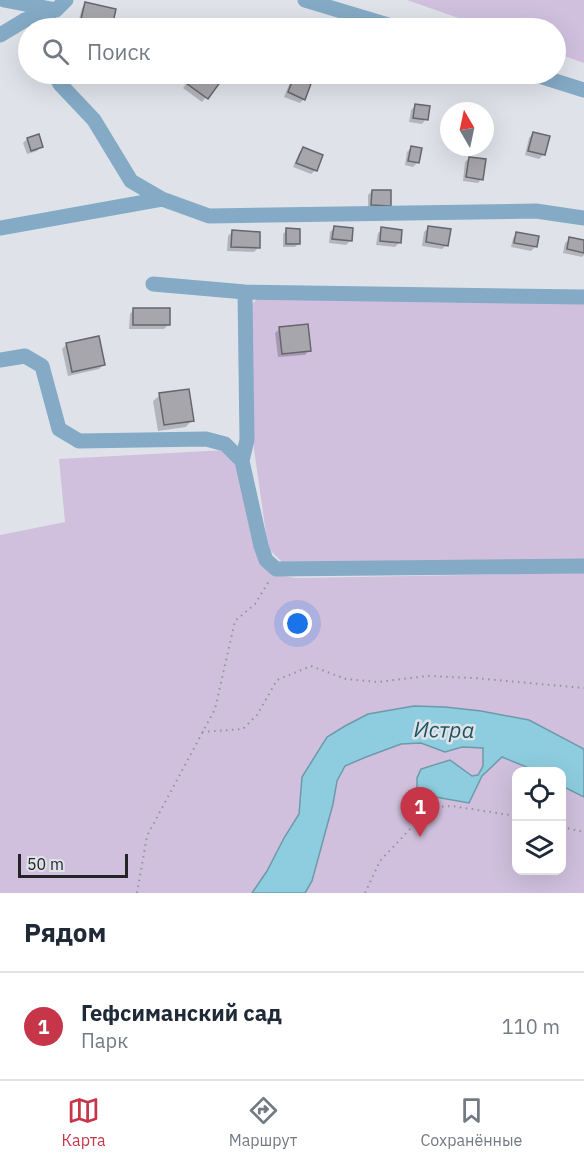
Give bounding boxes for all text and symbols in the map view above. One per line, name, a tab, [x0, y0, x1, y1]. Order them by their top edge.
search box	[18, 18, 566, 84]
icon: search	[39, 35, 72, 68]
text: Поиск	[87, 37, 151, 66]
north arrow	[440, 102, 494, 156]
your location	[283, 609, 312, 638]
water label: Истра	[413, 714, 475, 744]
map controls	[512, 767, 566, 875]
button: locate	[512, 767, 566, 821]
pin: 1	[400, 788, 440, 837]
button: layers	[512, 821, 566, 875]
scale bar	[18, 851, 128, 878]
text: 50 m	[27, 854, 64, 874]
text: Рядом	[24, 915, 106, 949]
text: Гефсиманский сад	[81, 998, 282, 1027]
text: 1	[38, 1013, 50, 1040]
text: 110 m	[502, 1013, 560, 1040]
text: Парк	[81, 1027, 128, 1054]
tab: Карта	[62, 1094, 106, 1150]
tab: Маршрут	[229, 1094, 297, 1150]
tab: Сохранённые	[420, 1094, 522, 1150]

